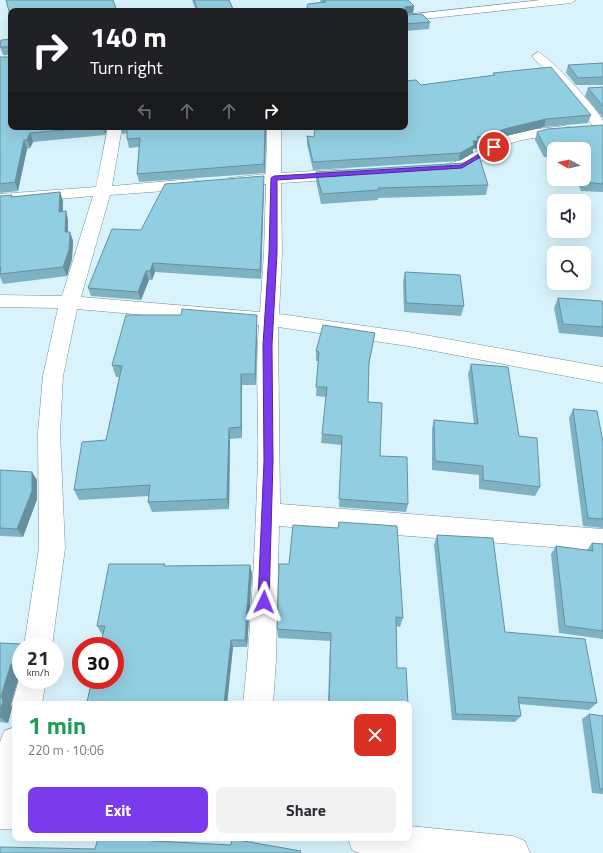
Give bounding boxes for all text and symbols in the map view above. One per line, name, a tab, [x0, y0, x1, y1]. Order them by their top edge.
text: 140 m	[90, 15, 167, 58]
icon: right	[24, 24, 76, 76]
text: Turn right	[90, 54, 163, 81]
icon: left	[134, 100, 156, 122]
icon: ahead	[176, 100, 198, 122]
icon: ahead	[218, 100, 240, 122]
icon: right	[260, 100, 282, 122]
pin	[477, 130, 511, 164]
icon: arrive	[483, 136, 505, 158]
north arrow	[547, 142, 591, 186]
map controls	[547, 142, 591, 290]
button: sound	[547, 194, 591, 238]
button: search	[547, 246, 591, 290]
position arrow	[243, 581, 285, 623]
speed limit sign: 30	[72, 637, 124, 689]
text: 21	[27, 642, 49, 673]
text: km/h	[27, 665, 49, 680]
text: 1 min	[28, 707, 86, 743]
button: close	[354, 714, 396, 756]
text: 220 m · 10:06	[28, 740, 104, 760]
button: Exit	[28, 787, 208, 833]
button: Share	[216, 787, 396, 833]

